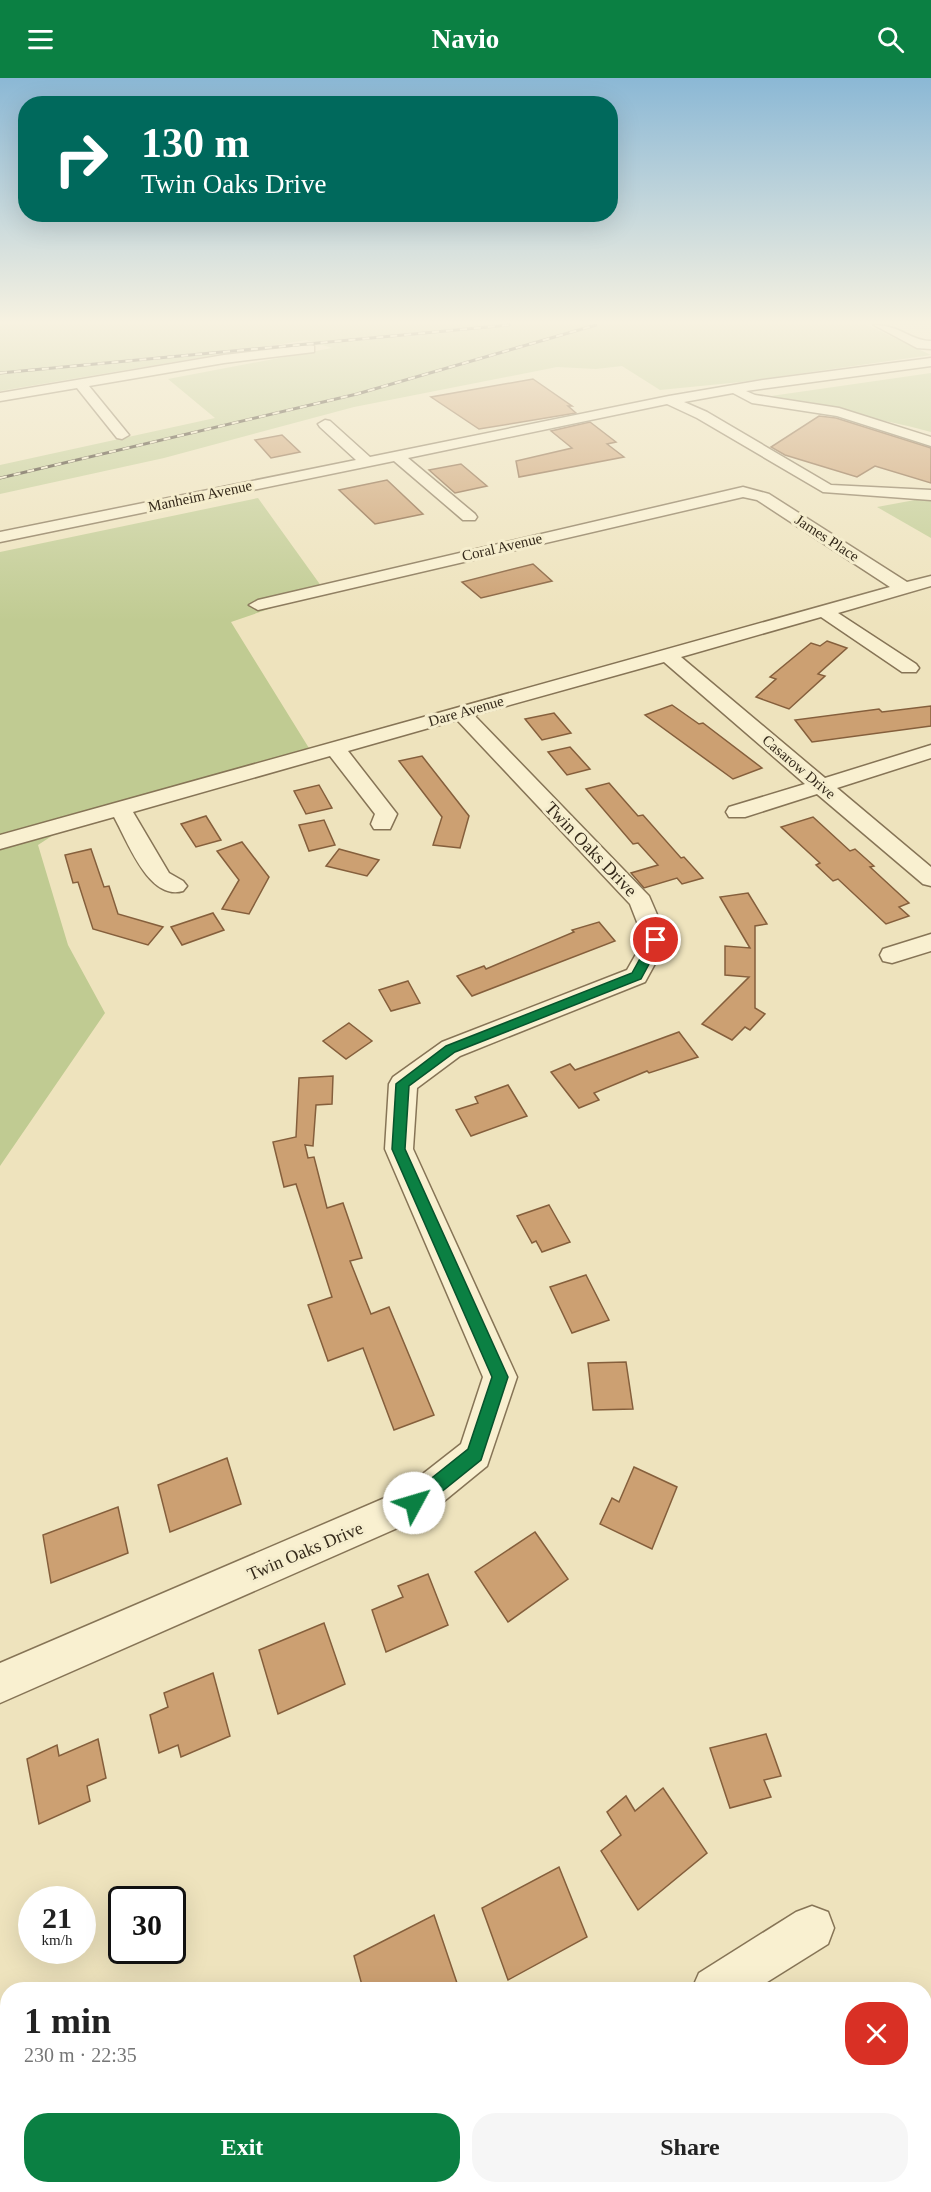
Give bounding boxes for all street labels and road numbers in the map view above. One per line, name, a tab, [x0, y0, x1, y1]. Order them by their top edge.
street label: Manheim Avenue	[147, 477, 254, 515]
street label: James Place	[792, 511, 862, 565]
street label: Coral Avenue	[460, 530, 544, 564]
street label: Dare Avenue	[426, 693, 506, 729]
street label: Casarow Drive	[759, 732, 839, 802]
street label: Twin Oaks Drive	[541, 798, 641, 900]
street label: Twin Oaks Drive	[244, 1518, 366, 1584]

